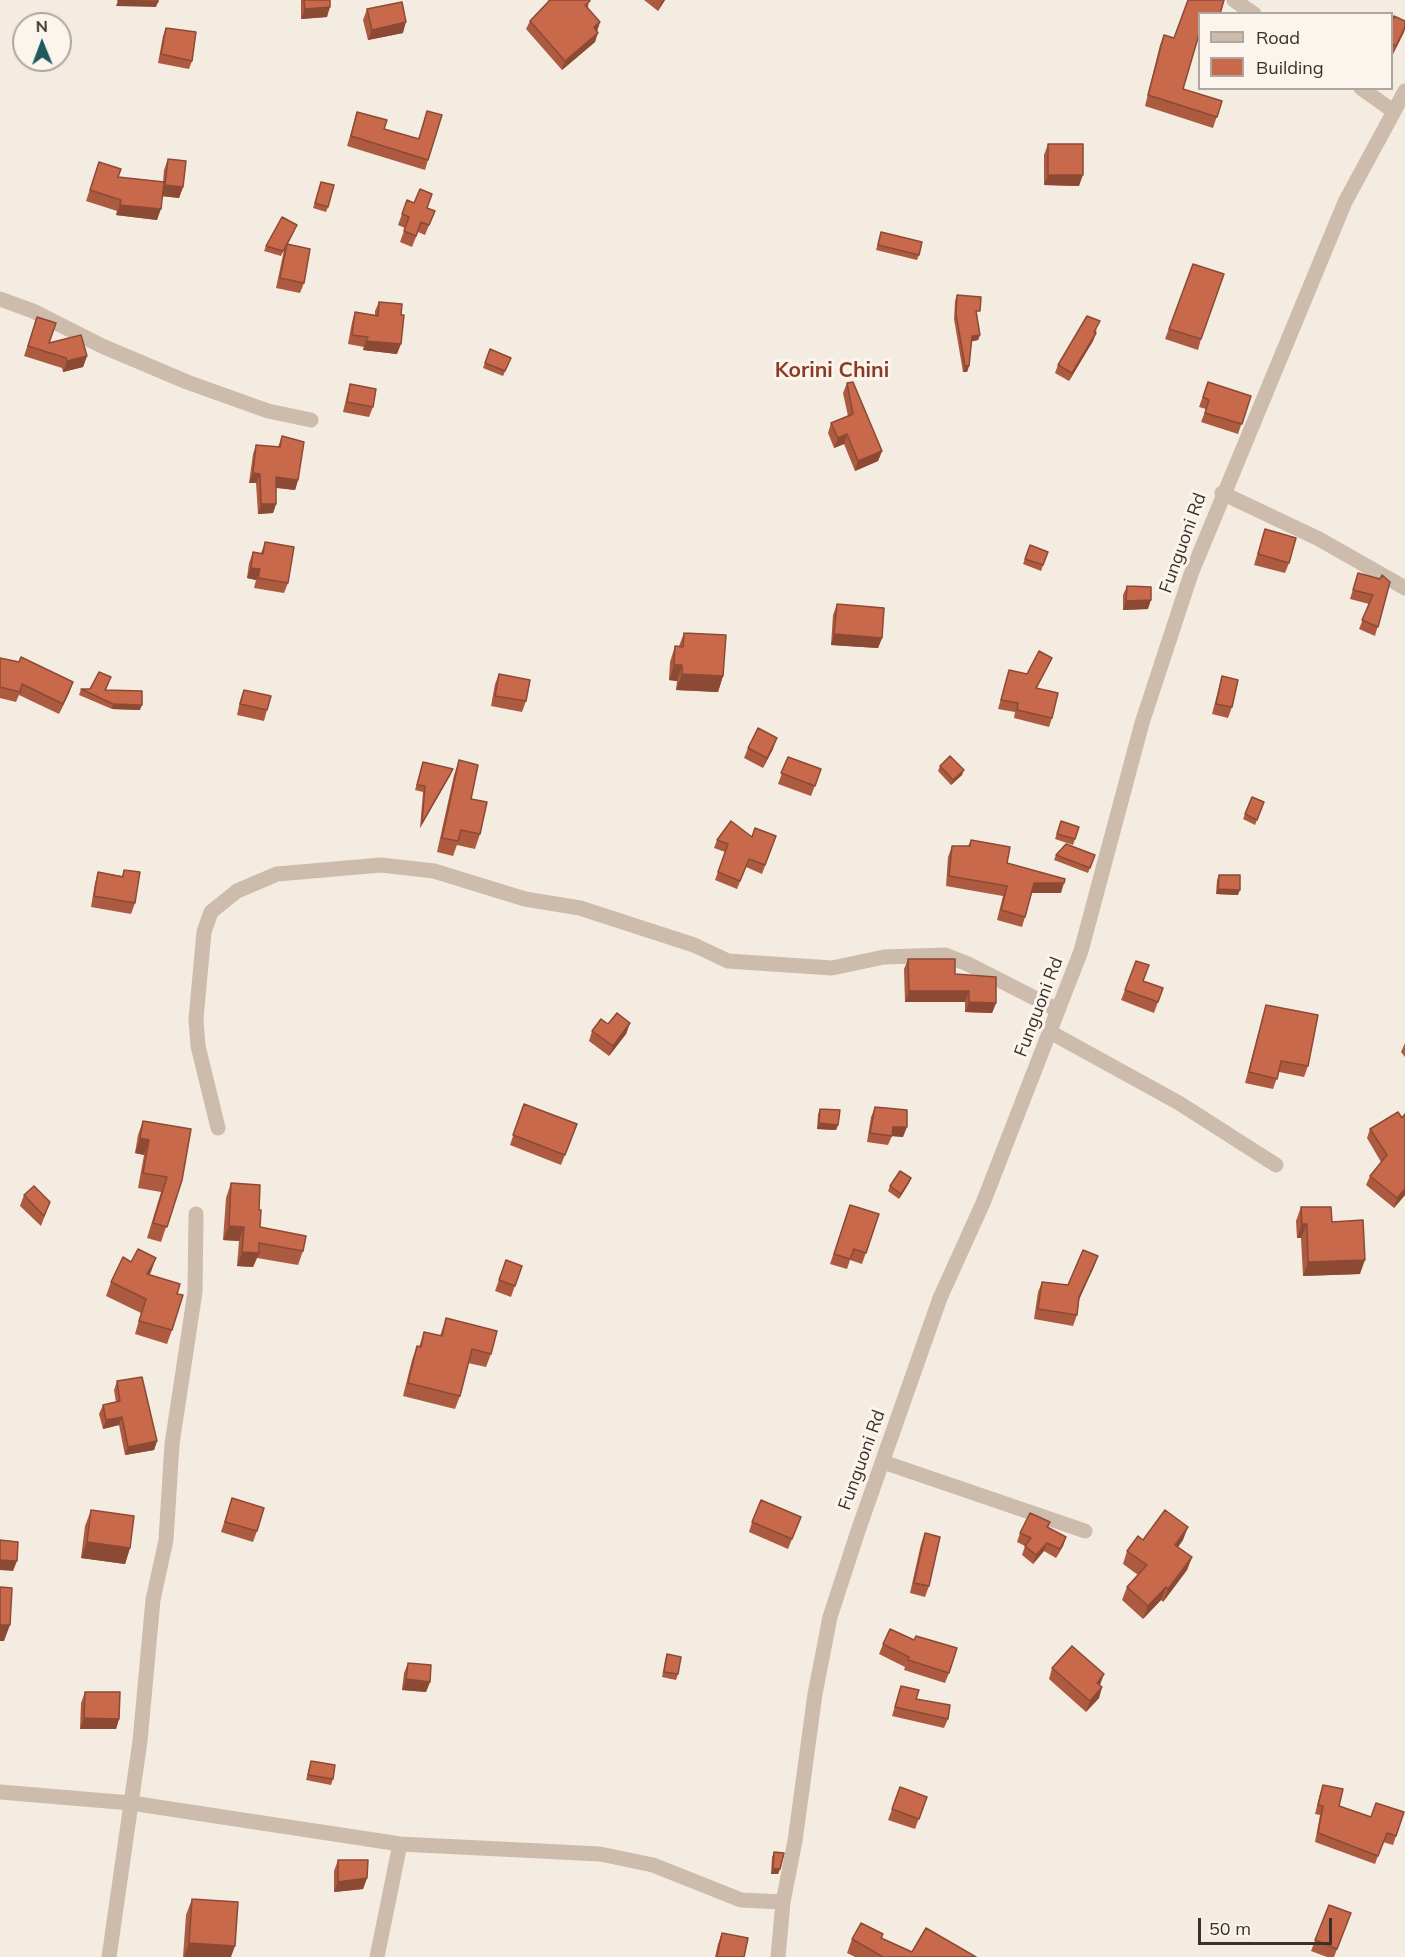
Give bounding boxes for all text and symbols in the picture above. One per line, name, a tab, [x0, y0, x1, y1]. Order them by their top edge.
north arrow	[12, 12, 72, 72]
legend	[1198, 12, 1393, 90]
text: N	[36, 16, 48, 36]
text: Road	[1256, 26, 1300, 49]
text: Building	[1256, 56, 1324, 79]
district label: Korini Chini	[775, 358, 889, 384]
street label: Funguoni Rd	[1155, 490, 1211, 596]
street label: Funguoni Rd	[1010, 954, 1068, 1060]
street label: Funguoni Rd	[834, 1407, 890, 1513]
scale bar	[1201, 1906, 1334, 1944]
text: 50 m	[1209, 1917, 1251, 1940]

